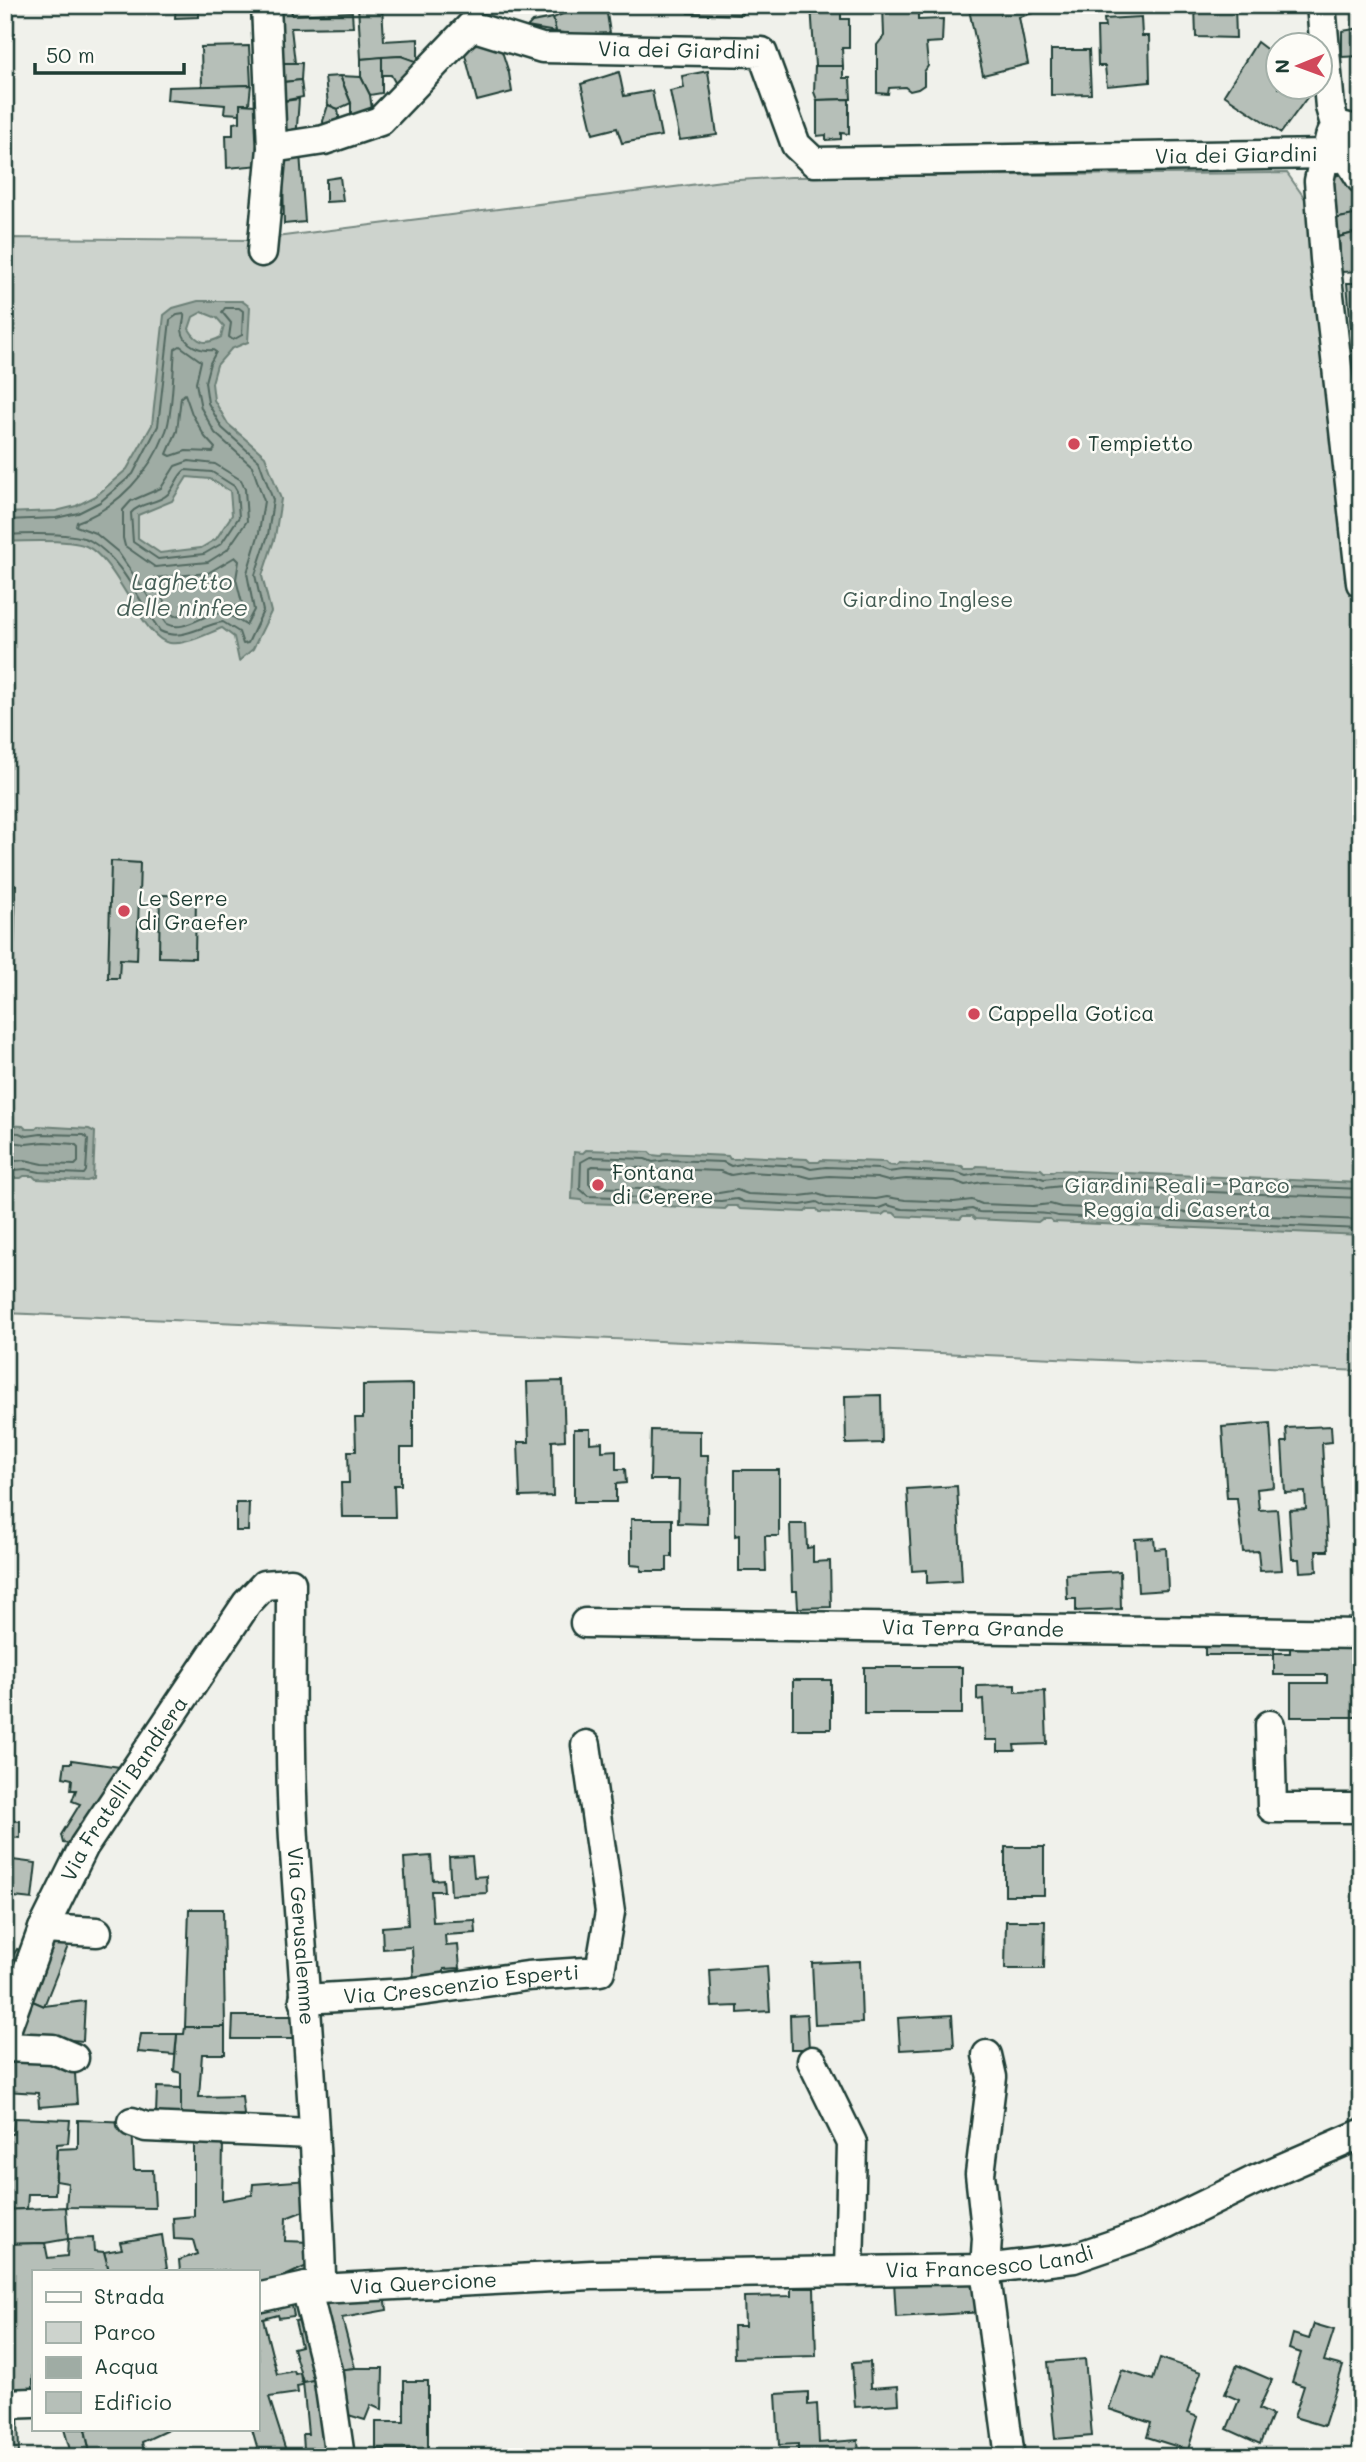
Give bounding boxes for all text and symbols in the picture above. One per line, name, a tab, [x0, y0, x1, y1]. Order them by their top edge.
scale bar	[35, 32, 184, 76]
north arrow	[1264, 32, 1334, 102]
street label: Via dei Giardini	[598, 34, 761, 64]
text: 50 m	[46, 41, 95, 68]
text: N	[1269, 59, 1294, 74]
street label: Via dei Giardini	[1155, 139, 1318, 169]
place label: Tempietto	[1088, 429, 1193, 456]
marker: Tempietto	[1066, 436, 1082, 452]
water label: Laghetto delle ninfee	[116, 566, 248, 622]
park label: Giardino Inglese	[843, 585, 1013, 612]
place label: Le Serre di Graefer	[138, 884, 248, 935]
marker: Le Serre di Graefer	[116, 903, 132, 919]
place label: Cappella Gotica	[988, 999, 1154, 1026]
marker: Cappella Gotica	[966, 1006, 982, 1022]
place label: Fontana di Cerere	[612, 1158, 714, 1209]
park label: Giardini Reali - Parco Reggia di Caserta	[1065, 1171, 1289, 1222]
marker: Fontana di Cerere	[590, 1177, 606, 1193]
street label: Via Terra Grande	[882, 1612, 1064, 1642]
street label: Via Fratelli Bandiera	[54, 1690, 193, 1885]
street label: Via Gerusalemme	[283, 1846, 322, 2026]
street label: Via Crescenzio Esperti	[342, 1957, 580, 2009]
street label: Via Francesco Landi	[885, 2237, 1097, 2283]
street label: Via Quercione	[349, 2265, 498, 2299]
legend	[32, 2270, 259, 2430]
text: Strada	[94, 2282, 165, 2309]
text: Parco	[94, 2318, 155, 2345]
text: Acqua	[94, 2352, 159, 2379]
text: Edificio	[94, 2388, 172, 2415]

